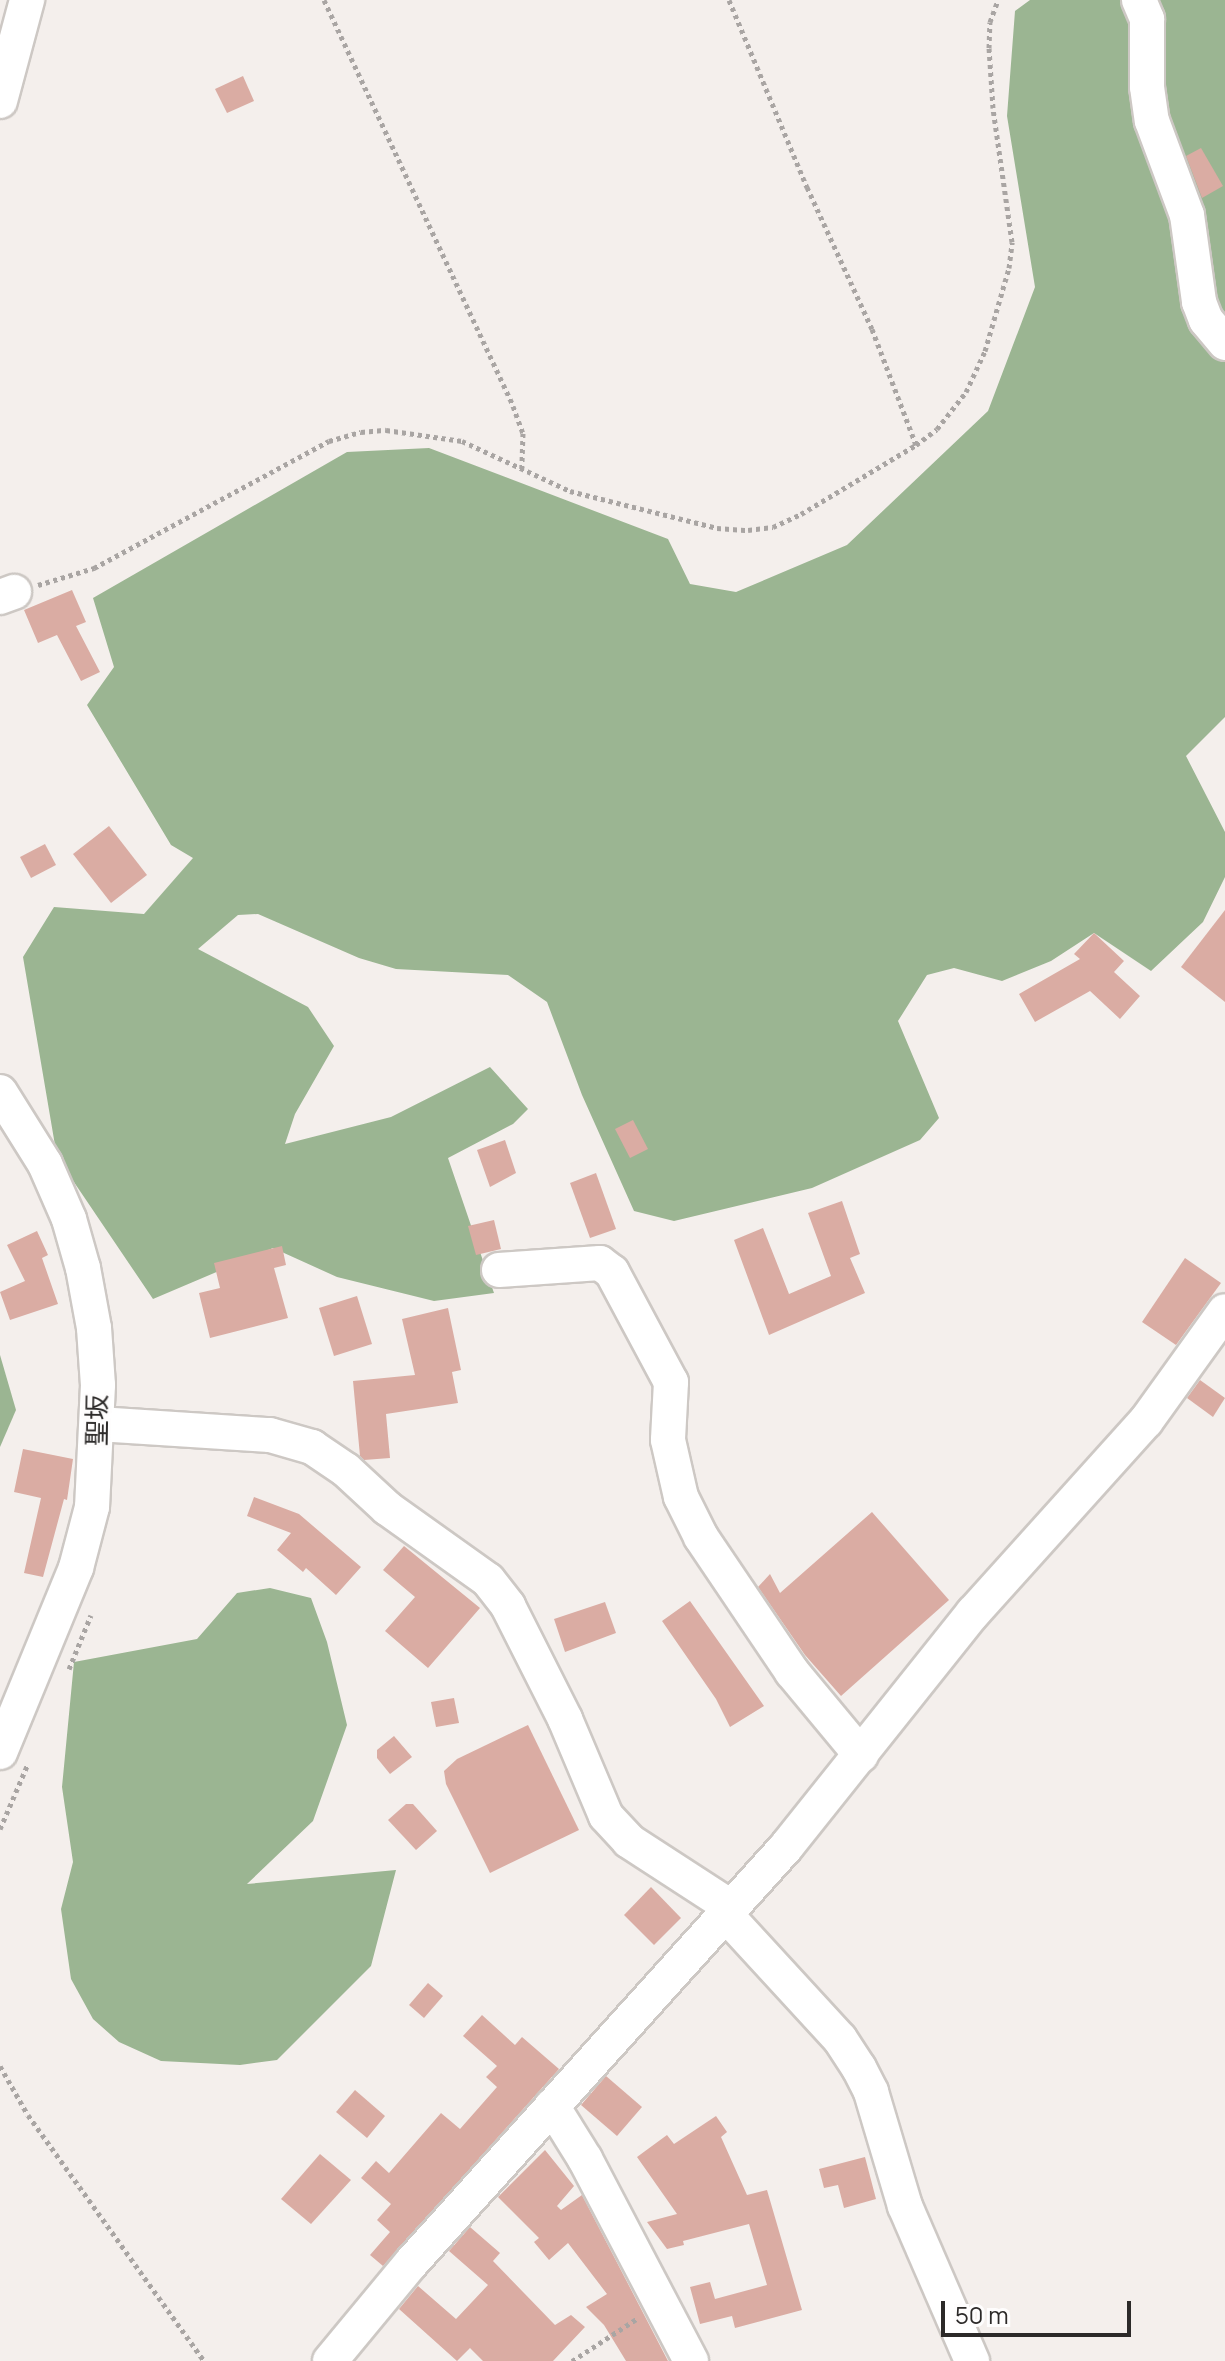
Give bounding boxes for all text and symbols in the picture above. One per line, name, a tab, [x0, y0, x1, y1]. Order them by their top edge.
street label: 聖坂	[81, 1394, 113, 1446]
scale bar	[945, 2285, 1135, 2335]
text: 50 m	[955, 2298, 1009, 2331]

